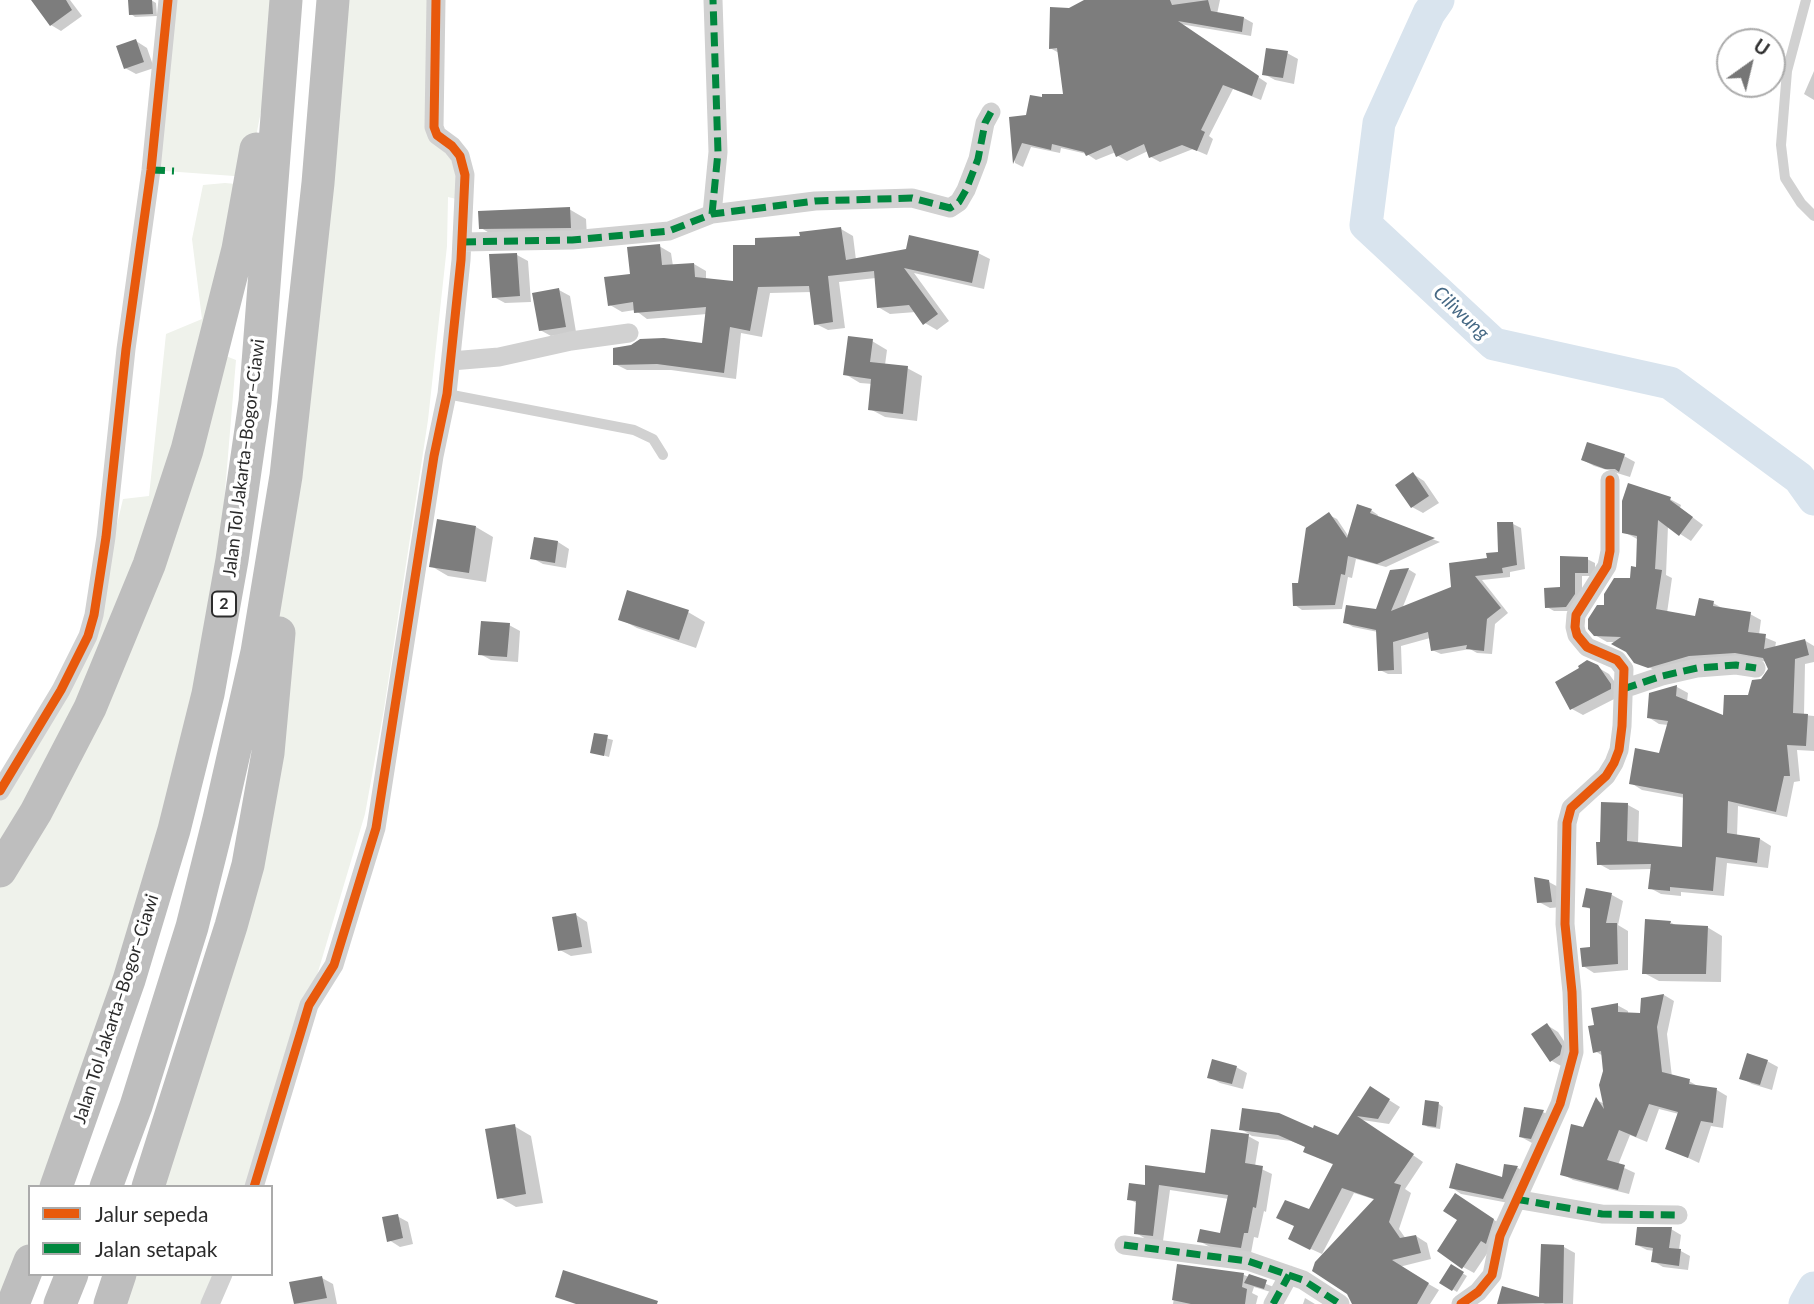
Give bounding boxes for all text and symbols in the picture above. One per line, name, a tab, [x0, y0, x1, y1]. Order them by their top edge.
north arrow	[1716, 28, 1786, 98]
text: U	[1750, 33, 1774, 60]
water label: Ciliwung	[1428, 281, 1494, 345]
street label: Jalan Tol Jakarta–Bogor–Ciawi	[219, 338, 269, 578]
road number: 2	[212, 592, 236, 617]
street label: Jalan Tol Jakarta–Bogor–Ciawi	[69, 892, 163, 1126]
legend	[28, 1185, 273, 1276]
text: Jalur sepeda	[95, 1201, 208, 1226]
text: Jalan setapak	[95, 1236, 217, 1261]

